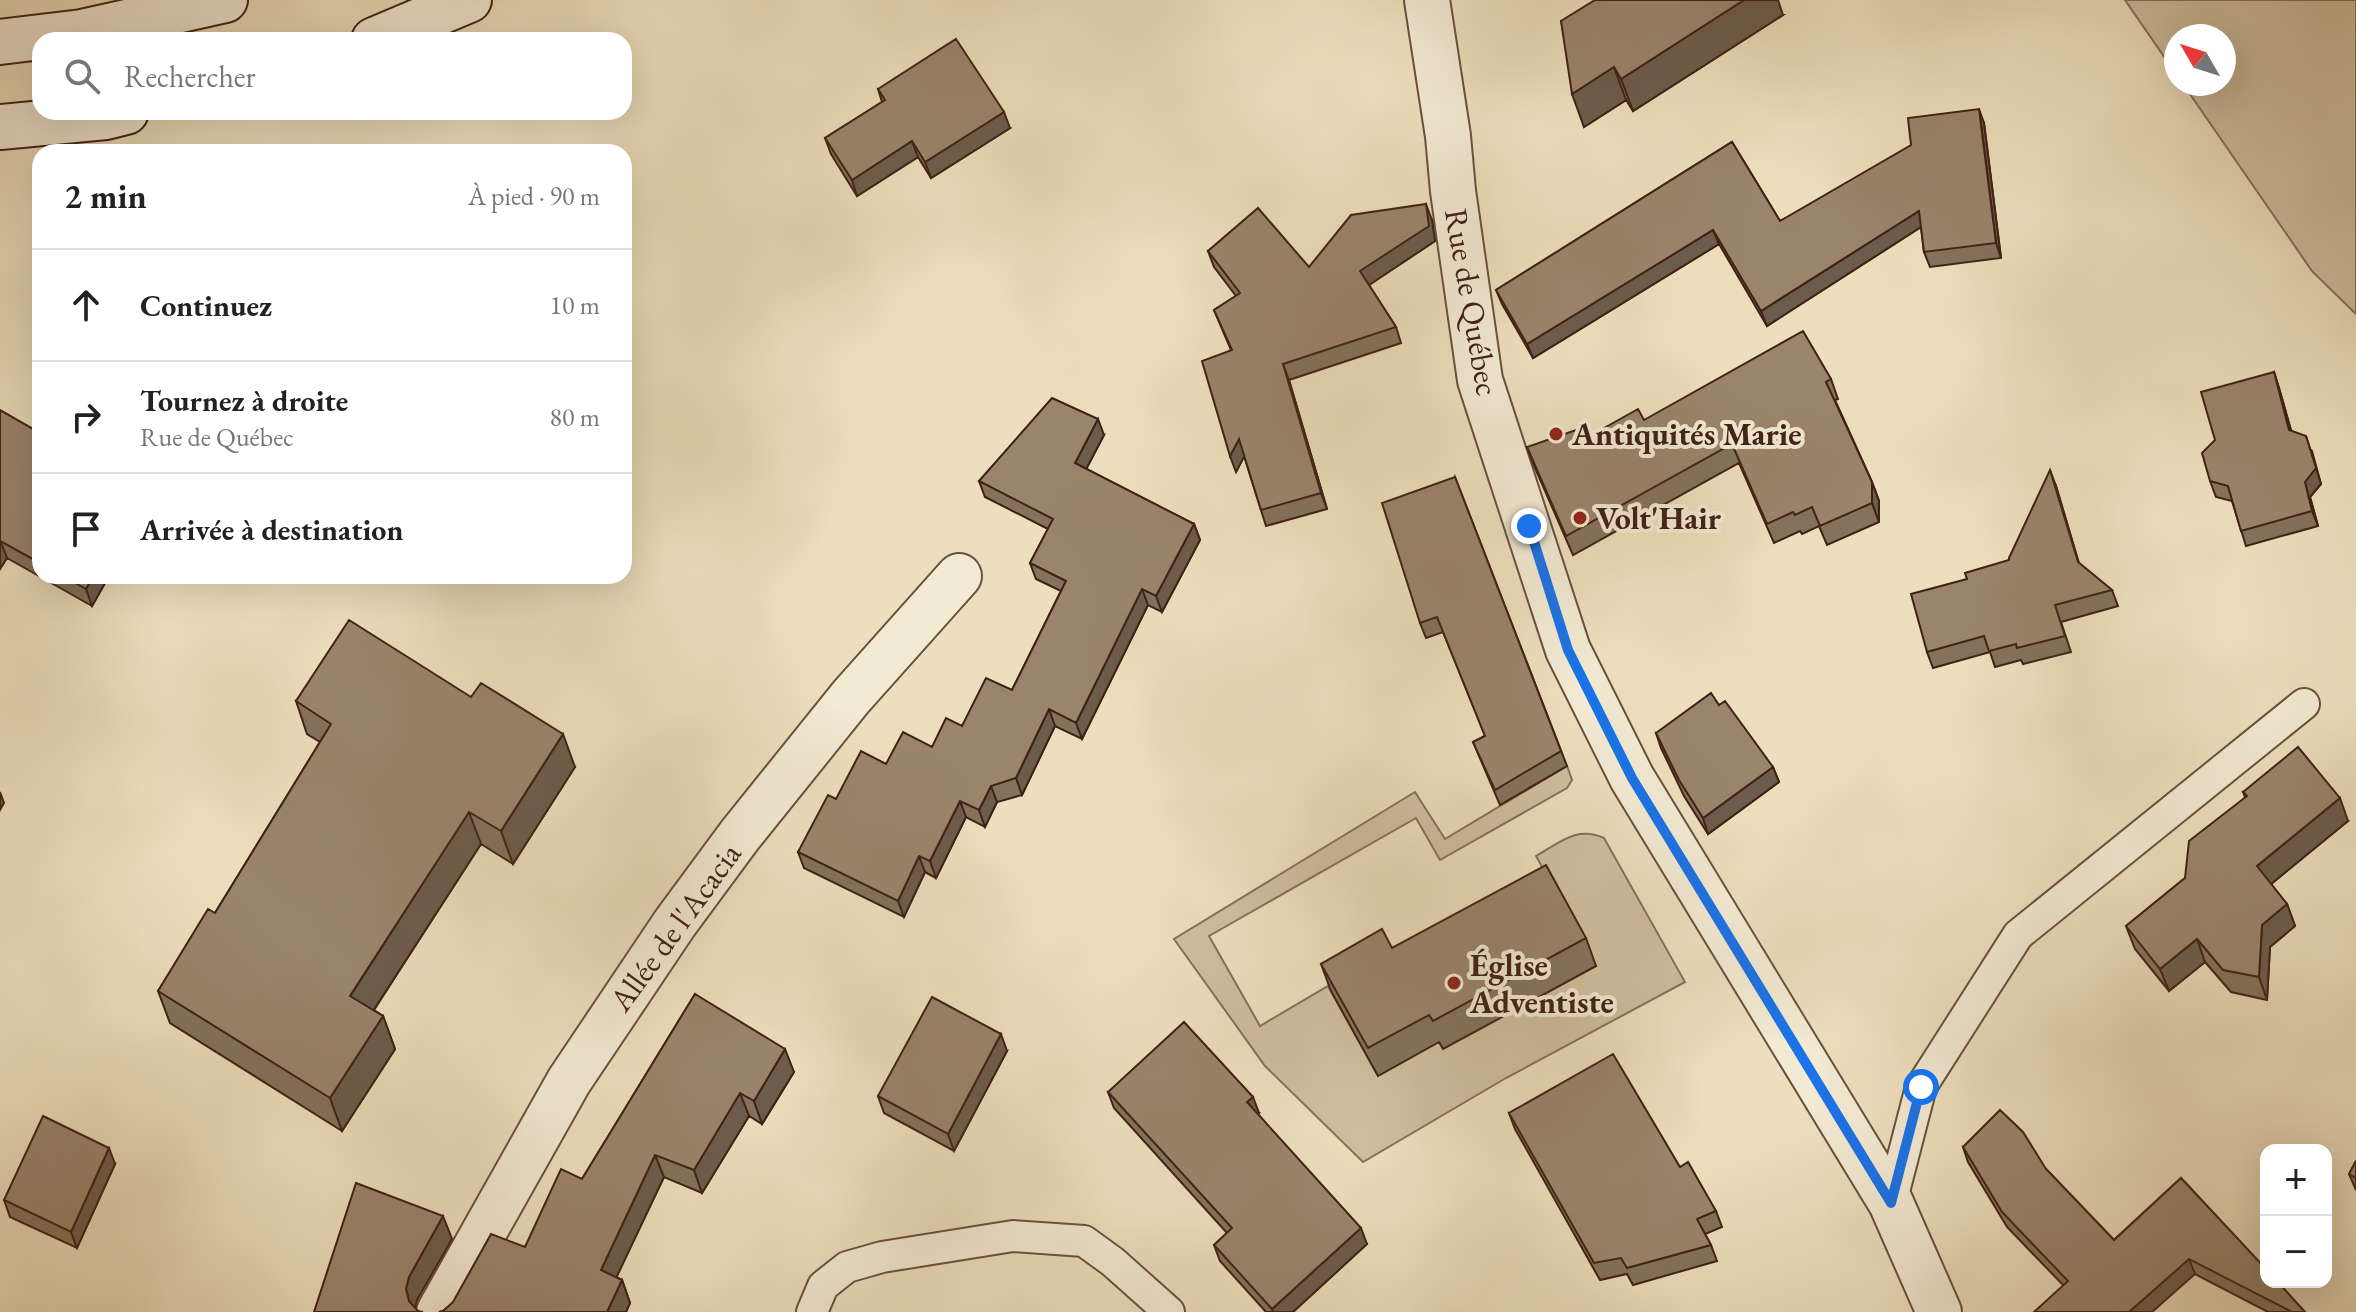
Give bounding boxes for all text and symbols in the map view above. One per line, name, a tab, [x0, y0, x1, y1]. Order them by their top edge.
north arrow	[2164, 24, 2236, 96]
search box	[32, 32, 632, 120]
icon: search	[60, 54, 104, 98]
text: Rechercher	[124, 57, 256, 96]
text: 2 min	[64, 174, 147, 218]
text: À pied · 90 m	[468, 179, 600, 213]
street label: Rue de Québec	[1435, 205, 1509, 399]
icon: ahead	[64, 283, 108, 327]
text: Continuez	[140, 286, 272, 325]
text: 10 m	[550, 288, 600, 322]
text: Tournez à droite	[140, 381, 348, 420]
icon: right	[64, 395, 108, 439]
text: 80 m	[550, 400, 600, 434]
place label: Antiquités Marie	[1571, 413, 1802, 455]
text: Rue de Québec	[140, 420, 294, 454]
marker: Antiquités Marie	[1547, 425, 1565, 443]
place label: Volt'Hair	[1596, 497, 1722, 539]
icon: arrive	[64, 507, 108, 551]
route end	[1511, 508, 1547, 544]
marker: Volt'Hair	[1571, 509, 1589, 527]
text: Arrivée à destination	[140, 510, 403, 549]
street label: Allée de l'Acacia	[599, 834, 751, 1021]
place label: Église Adventiste	[1469, 944, 1614, 1023]
marker: Église Adventiste	[1445, 974, 1463, 992]
route start	[1903, 1069, 1939, 1105]
map controls	[2260, 1144, 2332, 1288]
button: +	[2260, 1144, 2332, 1216]
button: −	[2260, 1216, 2332, 1288]

